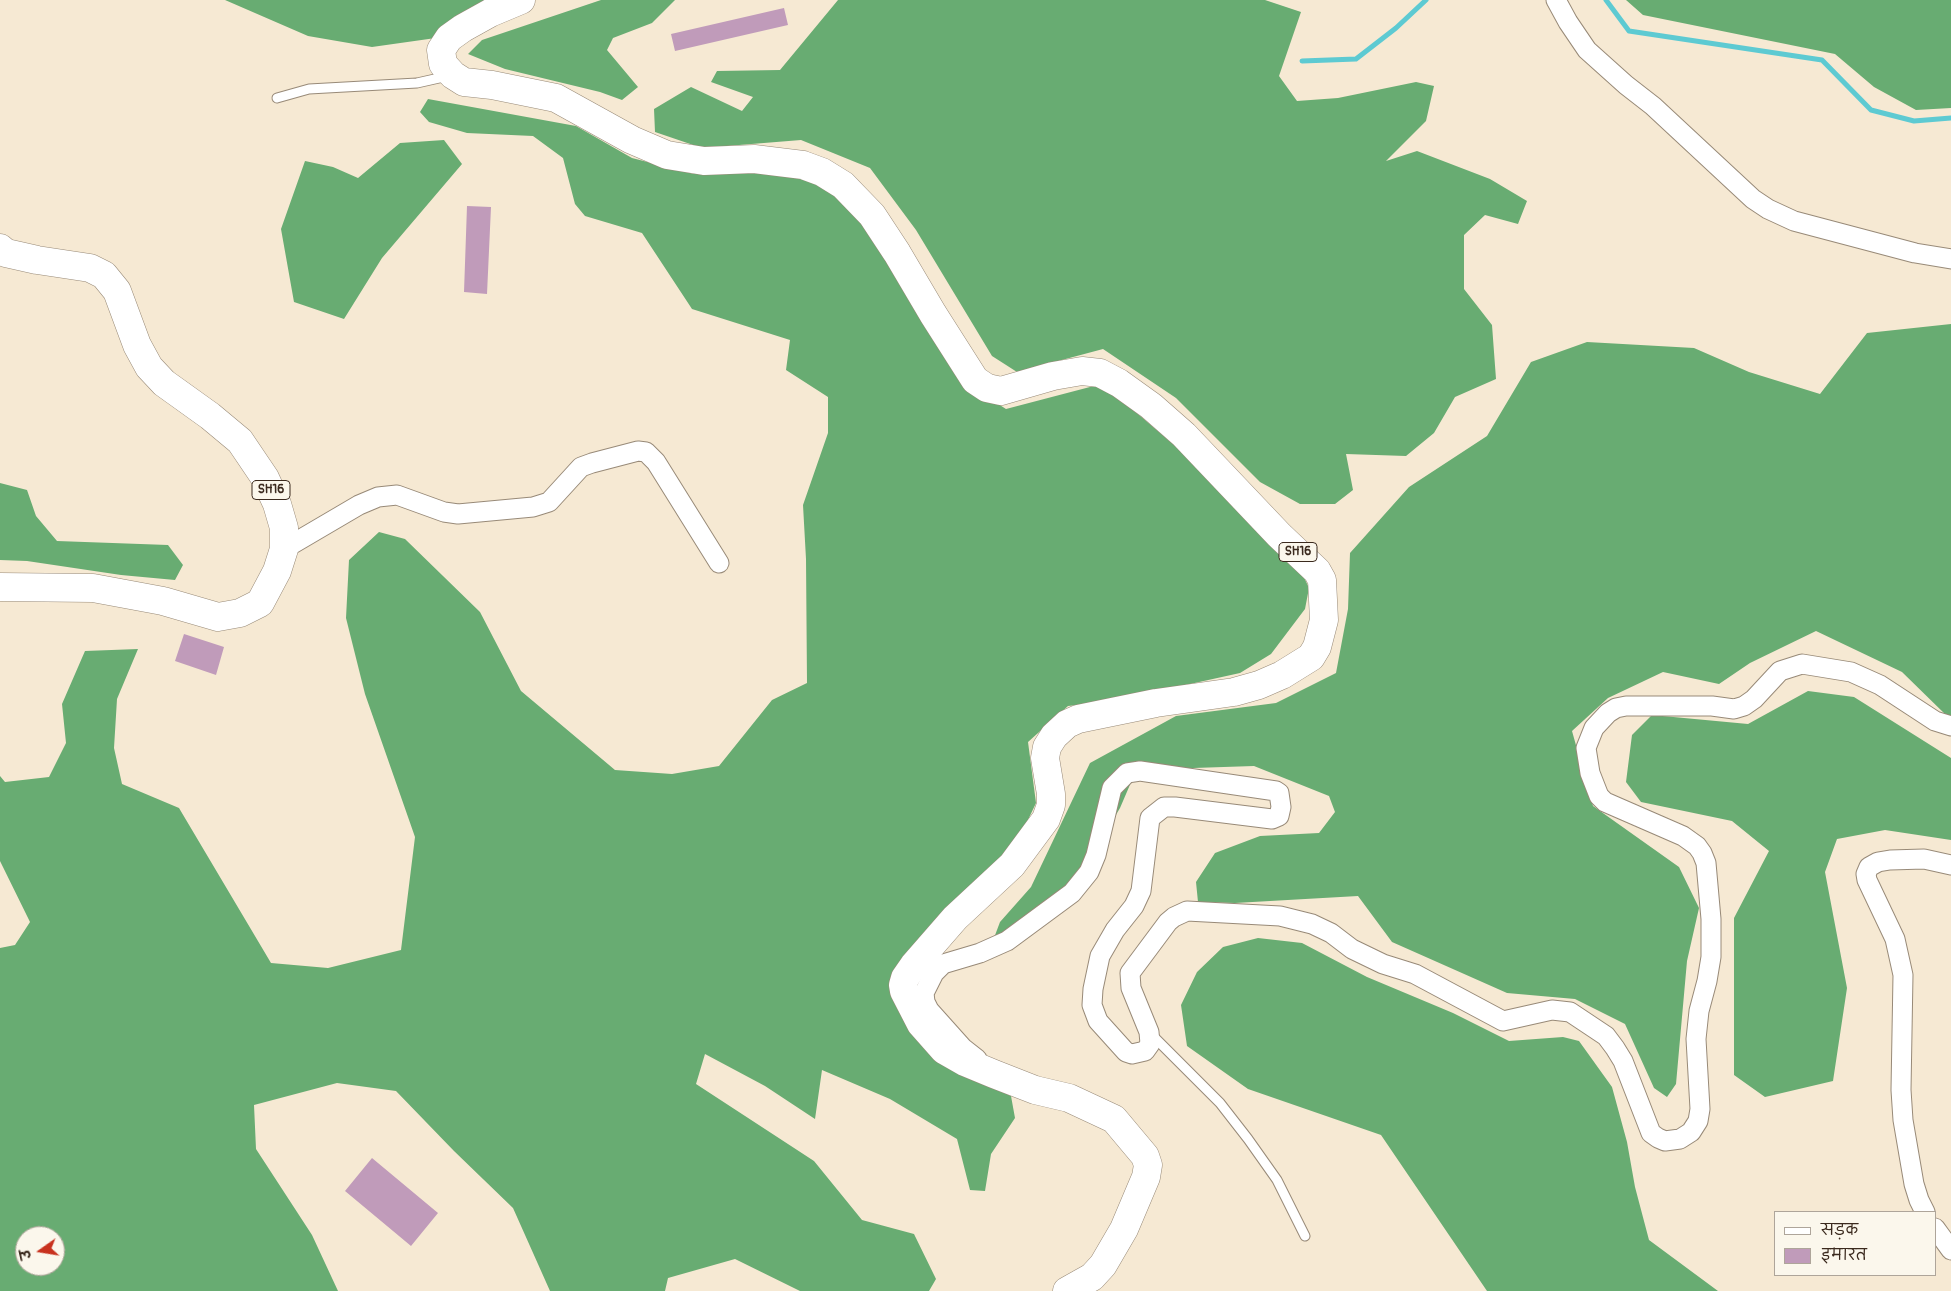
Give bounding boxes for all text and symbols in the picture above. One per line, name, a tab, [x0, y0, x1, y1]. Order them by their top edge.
road number: SH16	[252, 480, 290, 500]
road number: SH16	[1279, 542, 1317, 562]
legend	[1774, 1211, 1936, 1276]
text: सड़क	[1821, 1221, 1858, 1240]
north arrow	[15, 1226, 65, 1276]
text: इमारत	[1821, 1246, 1867, 1265]
text: उ	[17, 1248, 35, 1261]

